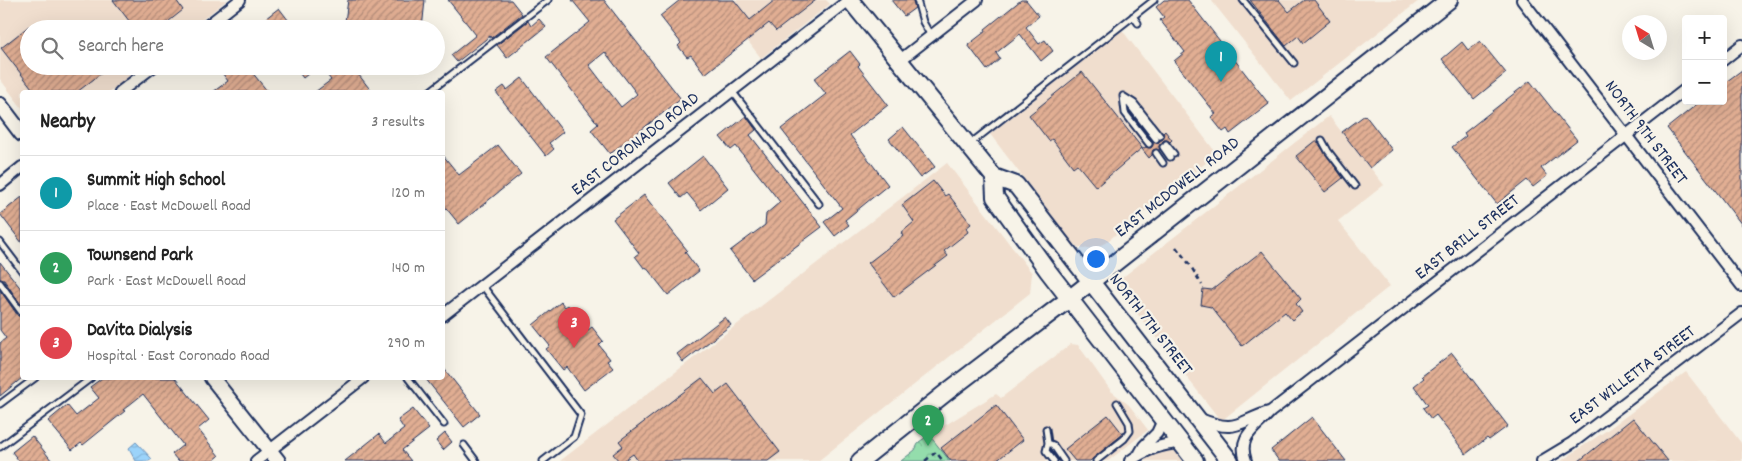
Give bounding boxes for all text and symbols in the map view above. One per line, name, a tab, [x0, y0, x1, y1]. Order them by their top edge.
north arrow	[1622, 15, 1667, 60]
map controls	[1682, 15, 1727, 105]
button: +	[1682, 15, 1727, 60]
search box	[20, 20, 445, 75]
icon: search	[38, 34, 66, 62]
text: Search here	[78, 34, 164, 61]
pin: 1	[1205, 41, 1237, 82]
button: −	[1682, 60, 1727, 105]
street label: NORTH 9TH STREET	[1597, 76, 1693, 190]
street label: EAST CORONADO ROAD	[567, 87, 705, 203]
text: Nearby	[40, 108, 95, 138]
text: 3 results	[371, 111, 425, 134]
street label: EAST MCDOWELL ROAD	[1110, 131, 1246, 245]
text: Summit High School	[87, 168, 225, 195]
text: 1	[54, 182, 58, 205]
text: 120 m	[391, 182, 425, 205]
street label: EAST BRILL STREET	[1410, 189, 1526, 287]
text: Place · East McDowell Road	[87, 195, 251, 218]
text: Townsend Park	[87, 243, 193, 270]
your location	[1083, 246, 1109, 272]
text: 2	[53, 257, 60, 280]
text: 140 m	[391, 257, 425, 280]
street label: NORTH 7TH STREET	[1102, 269, 1198, 381]
text: Park · East McDowell Road	[87, 270, 246, 293]
pin: 3	[558, 307, 590, 348]
text: DaVita Dialysis	[87, 318, 193, 345]
street label: EAST WILLETTA STREET	[1565, 320, 1701, 432]
text: 3	[52, 332, 60, 355]
text: 290 m	[387, 332, 425, 355]
text: Hospital · East Coronado Road	[87, 345, 270, 368]
pin: 2	[912, 405, 944, 446]

